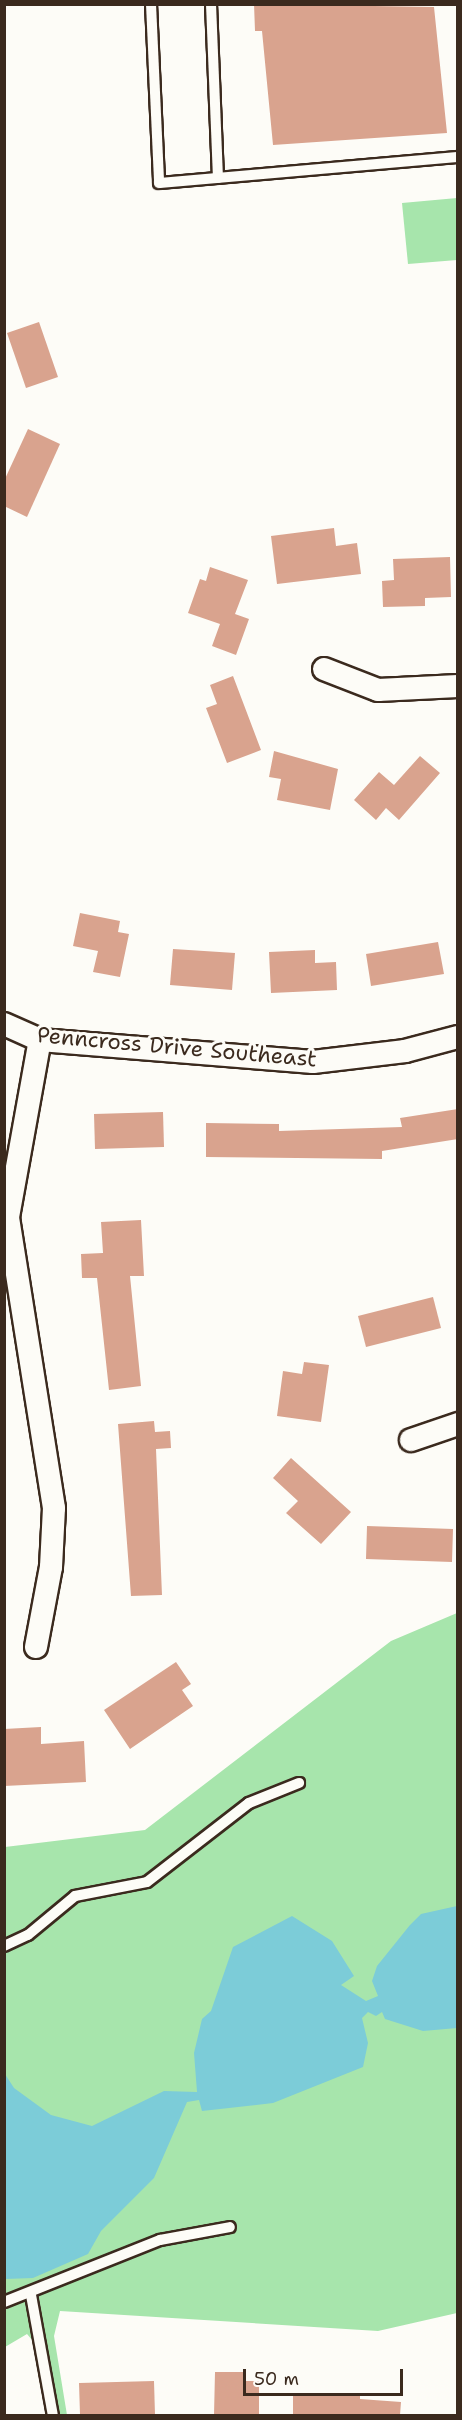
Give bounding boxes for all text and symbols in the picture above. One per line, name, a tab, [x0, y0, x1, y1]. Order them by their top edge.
street label: Penncross Drive Southeast	[36, 1022, 318, 1072]
scale bar	[246, 2357, 406, 2395]
text: 50 m	[254, 2367, 299, 2391]

